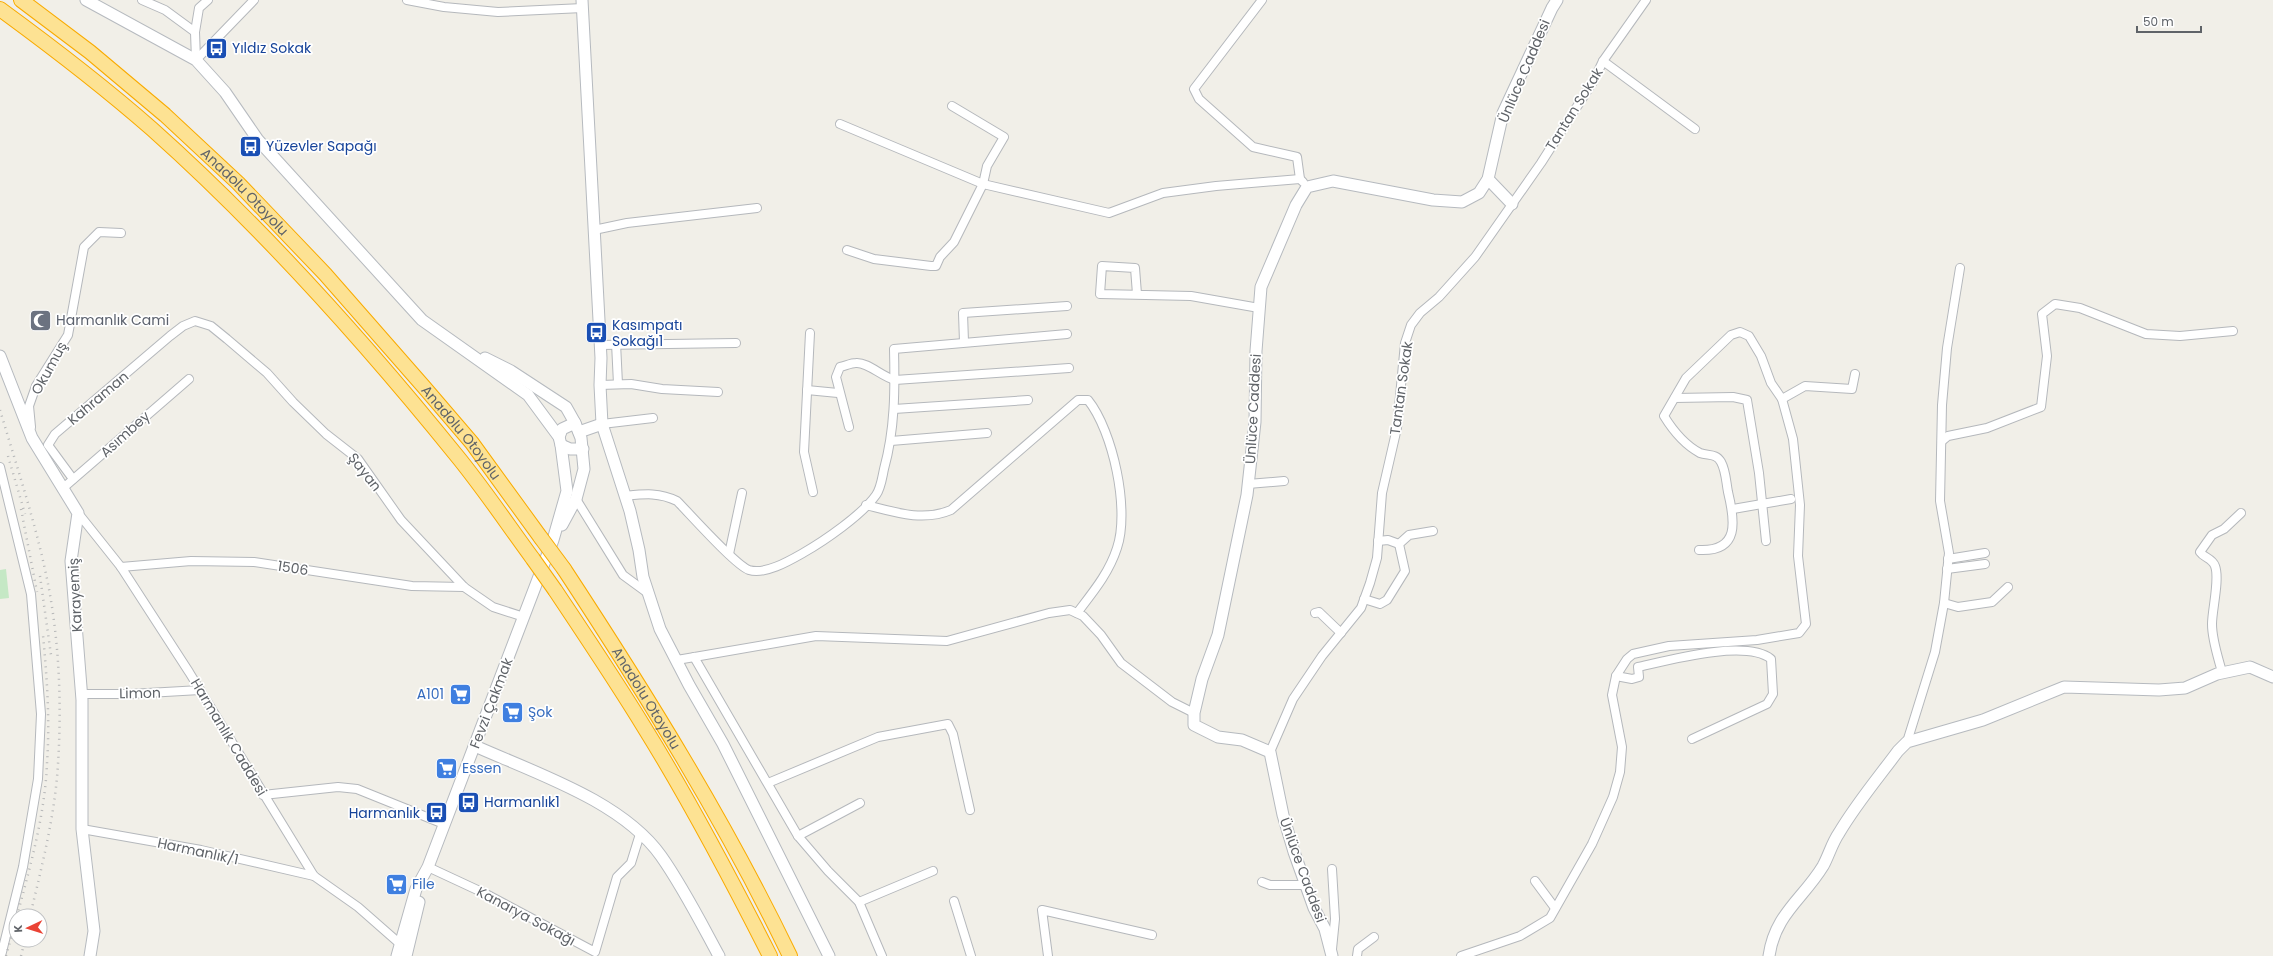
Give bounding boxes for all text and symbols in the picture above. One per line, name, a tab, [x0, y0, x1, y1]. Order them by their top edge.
scale bar	[2137, 8, 2201, 34]
text: 50 m	[2143, 13, 2174, 30]
street label: Ünlüce Caddesi	[1493, 16, 1555, 126]
bus stop icon: Yıldız Sokak	[204, 35, 230, 61]
place label: Yıldız Sokak	[232, 38, 312, 58]
street label: Tantan Sokak	[1541, 63, 1608, 154]
bus stop icon: Yüzevler Sapağı	[237, 133, 263, 159]
place label: Yüzevler Sapağı	[266, 136, 377, 156]
street label: Anadolu Otoyolu	[196, 143, 293, 240]
mosque icon: Harmanlık Cami	[27, 307, 53, 333]
place label: Harmanlık Cami	[56, 310, 169, 330]
place label: Kasımpatı Sokağı1	[612, 315, 683, 351]
bus stop icon: Kasımpatı Sokağı1	[583, 320, 609, 346]
street label: Okumuş	[26, 338, 72, 398]
street label: Tantan Sokak	[1385, 339, 1418, 436]
street label: Ünlüce Caddesi	[1240, 353, 1266, 465]
street label: Kahraman	[63, 366, 133, 430]
street label: Anadolu Otoyolu	[417, 381, 506, 484]
street label: Asımbey	[96, 406, 154, 462]
street label: Şayan	[344, 449, 386, 495]
street label: 1506	[276, 556, 310, 580]
street label: Karayemiş	[63, 557, 87, 633]
street label: Anadolu Otoyolu	[607, 643, 685, 753]
street label: Fevzi Çakmak	[465, 654, 518, 751]
street label: Harmanlık Caddesi	[186, 675, 272, 799]
supermarket icon: A101	[447, 681, 473, 707]
street label: Limon	[119, 683, 161, 703]
place label: A101	[417, 684, 444, 704]
supermarket icon: Şok	[499, 699, 525, 725]
place label: Şok	[528, 702, 553, 722]
supermarket icon: Essen	[433, 755, 459, 781]
place label: Essen	[462, 758, 501, 778]
bus stop icon: Harmanlık1	[456, 789, 482, 815]
place label: Harmanlık1	[484, 792, 560, 812]
bus stop icon: Harmanlık	[423, 800, 449, 826]
place label: Harmanlık	[349, 803, 421, 823]
street label: Ünlüce Caddesi	[1275, 815, 1331, 925]
street label: Harmanlık/1	[156, 833, 240, 869]
supermarket icon: File	[383, 871, 409, 897]
place label: File	[412, 874, 435, 894]
street label: Kanarya Sokağı	[473, 882, 579, 950]
north arrow	[8, 908, 48, 948]
text: K	[10, 924, 26, 933]

